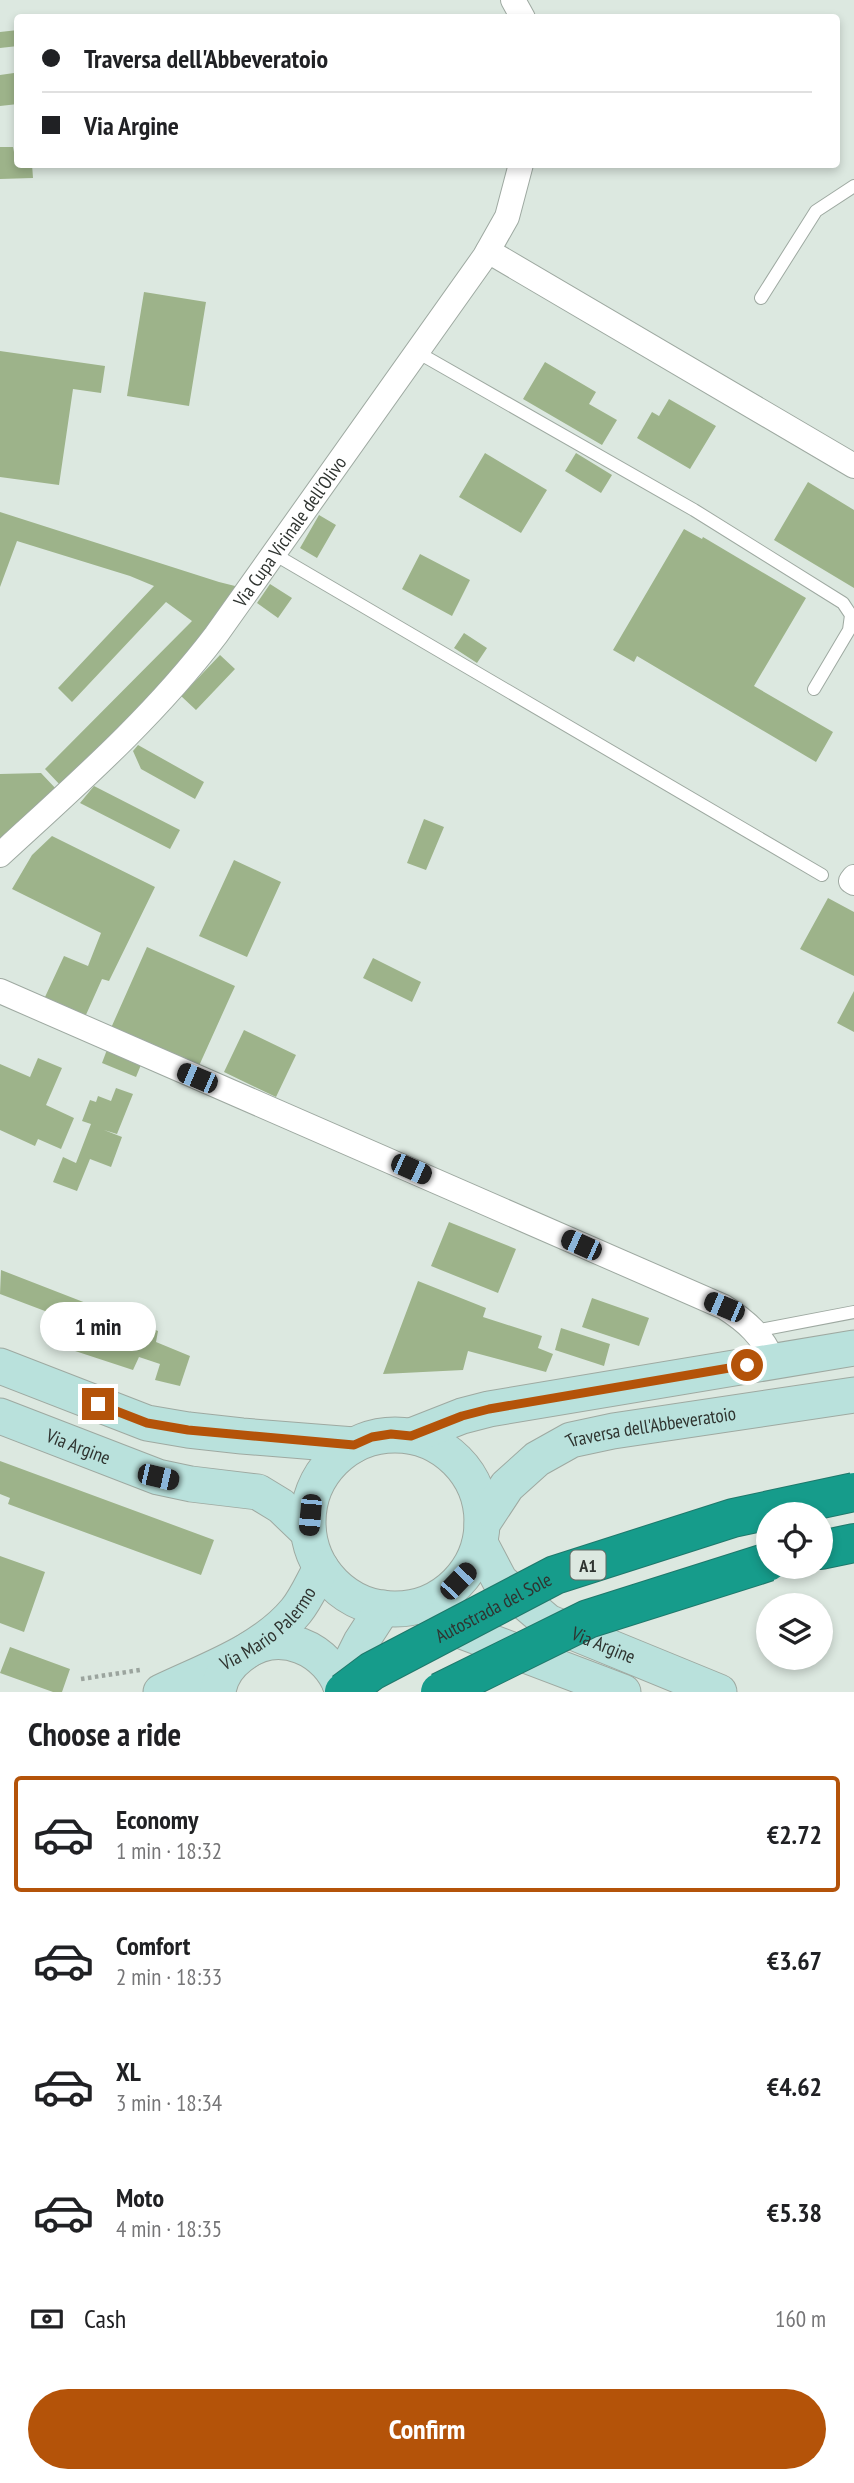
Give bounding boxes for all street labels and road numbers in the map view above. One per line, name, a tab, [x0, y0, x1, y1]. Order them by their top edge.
street label: Via Cupa Vicinale dell'Olivo	[227, 451, 351, 612]
street label: Traversa dell'Abbeveratoio	[561, 1401, 737, 1453]
street label: Via Argine	[42, 1423, 114, 1470]
road number: A1	[570, 1550, 606, 1580]
street label: Autostrada del Sole	[431, 1567, 556, 1648]
street label: Via Mario Palermo	[215, 1582, 321, 1676]
street label: Via Argine	[567, 1621, 639, 1669]

